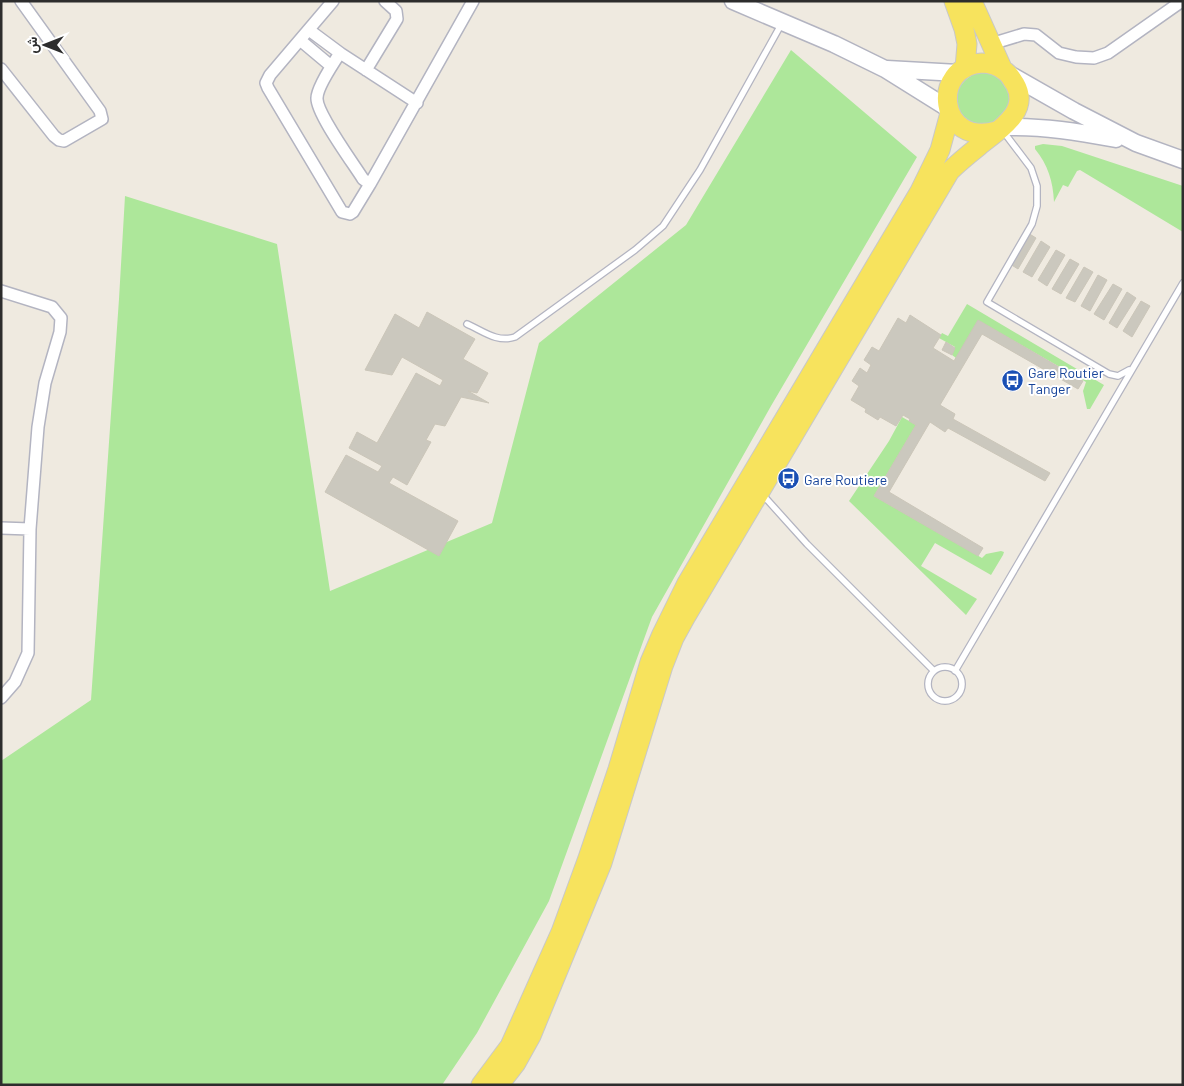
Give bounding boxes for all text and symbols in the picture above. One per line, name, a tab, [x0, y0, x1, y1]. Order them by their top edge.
north arrow	[20, 20, 70, 70]
text: ش	[23, 36, 41, 53]
place label: Gare Routier Tanger	[1028, 364, 1104, 397]
bus stop icon: Gare Routier Tanger	[1000, 368, 1024, 392]
bus stop icon: Gare Routiere	[776, 467, 800, 491]
place label: Gare Routiere	[804, 471, 887, 488]

